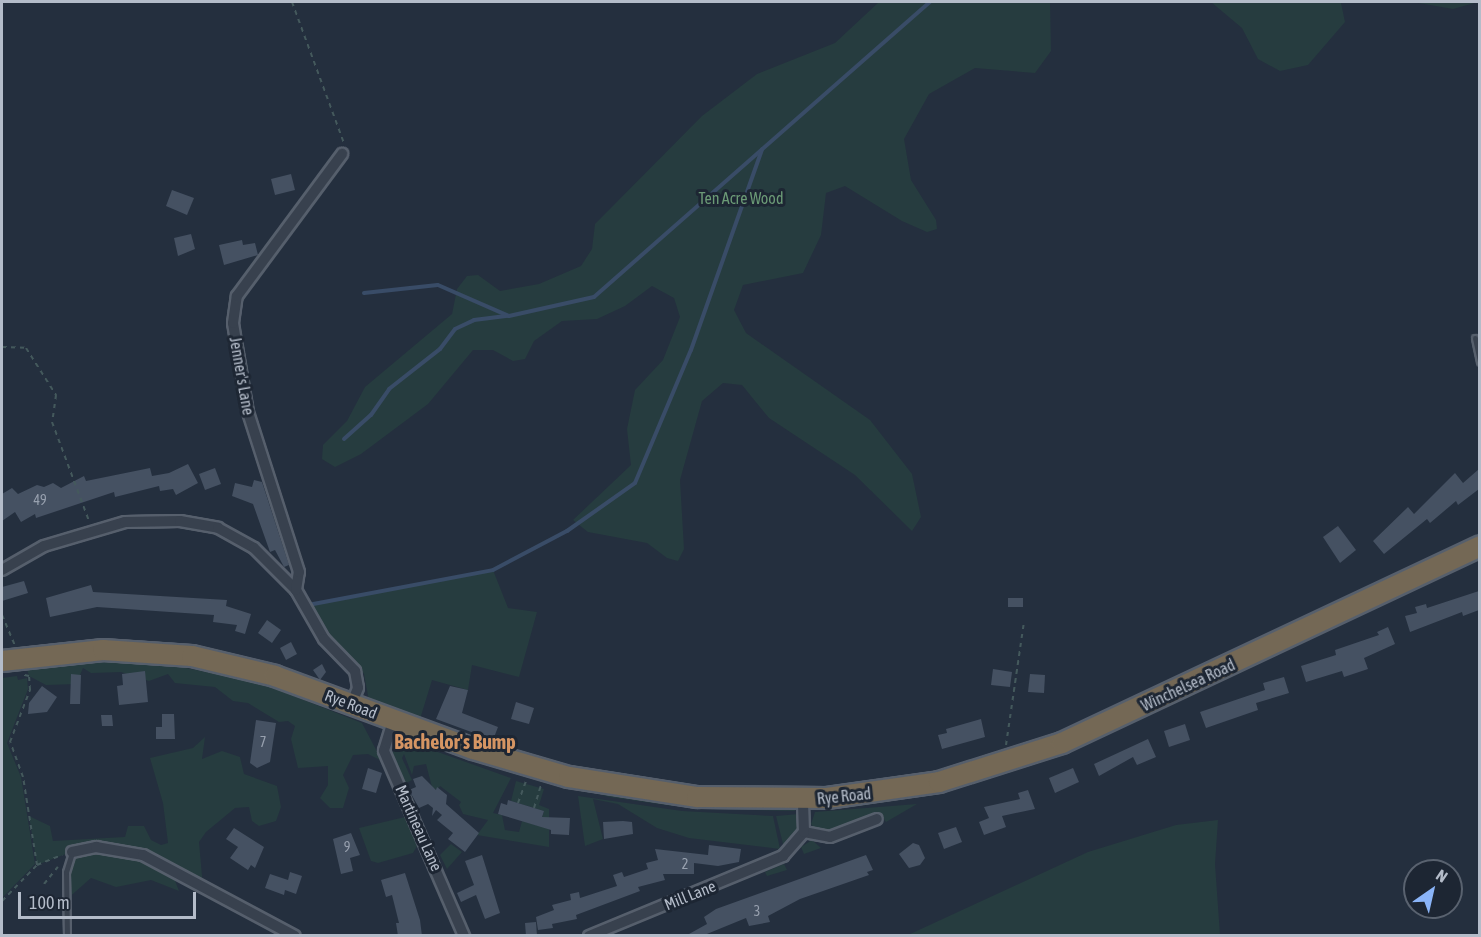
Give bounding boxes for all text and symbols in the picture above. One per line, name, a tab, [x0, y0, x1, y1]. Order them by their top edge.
park label: Ten Acre Wood	[699, 188, 783, 208]
street label: Jenner's Lane	[226, 335, 258, 417]
house number: 49	[33, 492, 47, 508]
street label: Winchelsea Road	[1138, 655, 1238, 715]
street label: Rye Road	[322, 685, 380, 723]
district label: Bachelor's Bump	[394, 729, 516, 753]
house number: 7	[260, 734, 266, 750]
street label: Martineau Lane	[392, 782, 446, 874]
street label: Rye Road	[816, 784, 872, 808]
house number: 9	[344, 839, 350, 855]
house number: 2	[682, 856, 688, 872]
north arrow	[1403, 859, 1463, 919]
text: N	[1433, 866, 1451, 886]
street label: Mill Lane	[661, 876, 719, 914]
scale bar	[21, 880, 200, 918]
text: 100 m	[29, 892, 70, 913]
house number: 3	[754, 903, 760, 919]

